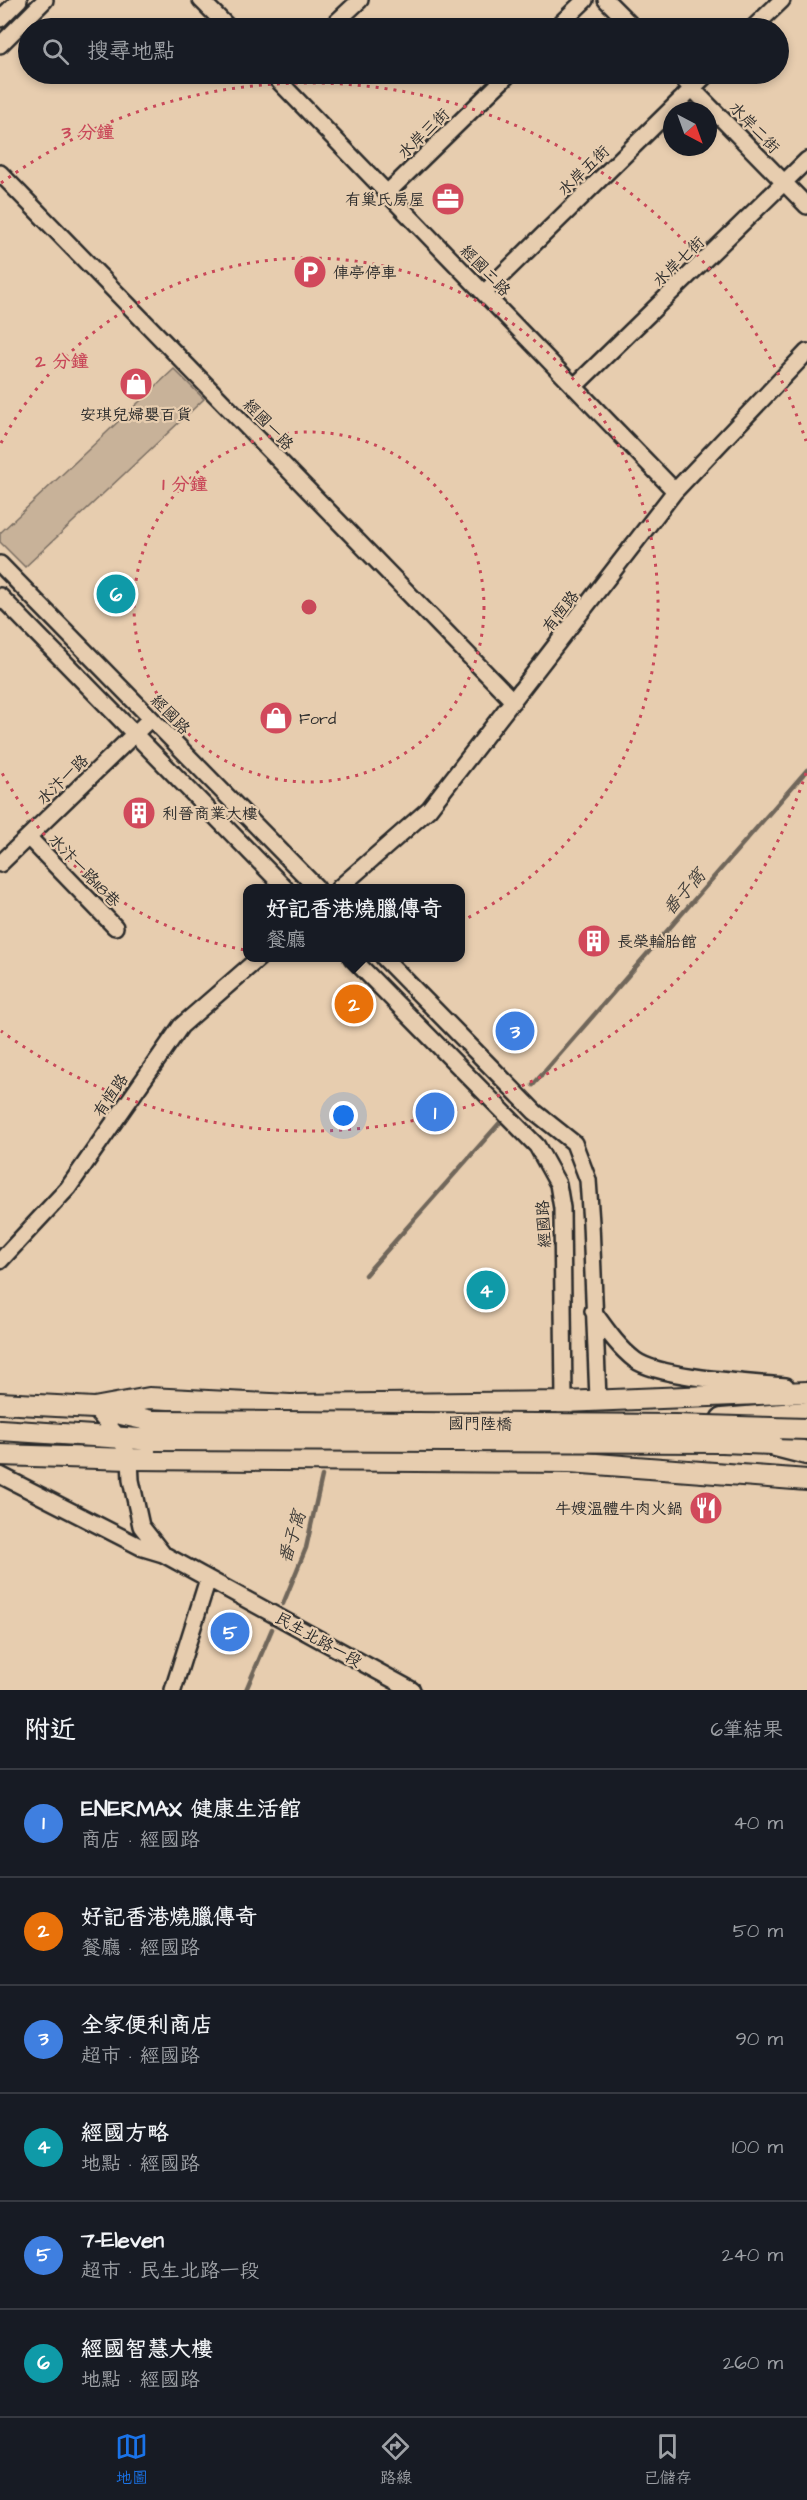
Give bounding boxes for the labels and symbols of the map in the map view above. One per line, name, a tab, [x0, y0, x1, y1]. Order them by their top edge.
street label: 水岸二街	[724, 97, 784, 158]
north arrow	[663, 102, 717, 156]
street label: 水岸三街	[393, 104, 454, 164]
text: 3 分鐘	[61, 120, 114, 145]
street label: 水岸五街	[553, 141, 614, 201]
office icon: 有巢氏房屋	[430, 181, 466, 217]
place label: 有巢氏房屋	[345, 189, 425, 211]
street label: 水岸七街	[648, 232, 709, 292]
street label: 經國二路	[455, 240, 515, 301]
parking icon: 俥亭停車	[292, 254, 328, 290]
place label: 俥亭停車	[333, 262, 397, 284]
text: 2 分鐘	[34, 349, 89, 374]
shop icon: 安琪兒婦嬰百貨	[118, 366, 154, 402]
street label: 經國一路	[238, 394, 298, 455]
place label: 安琪兒婦嬰百貨	[80, 404, 192, 426]
text: 1 分鐘	[162, 472, 208, 497]
pin: 6	[96, 572, 136, 616]
street label: 有恆路	[537, 586, 584, 637]
centre of rings	[299, 597, 319, 617]
street label: 經國路	[146, 690, 195, 740]
shop icon: Ford	[258, 700, 294, 736]
place label: Ford	[299, 708, 336, 730]
street label: 水汴一路	[32, 750, 93, 810]
building icon: 利晉商業大樓	[121, 795, 157, 831]
place label: 利晉商業大樓	[162, 803, 258, 825]
street label: 水汴一路118巷	[44, 829, 125, 912]
water label: 番子窩	[657, 862, 713, 921]
building icon: 長榮輪胎館	[576, 923, 612, 959]
place label: 長榮輪胎館	[617, 931, 697, 953]
pin: 2	[334, 982, 374, 1026]
pin: 3	[496, 1008, 534, 1054]
street label: 有恆路	[88, 1070, 133, 1122]
pin: 1	[416, 1090, 454, 1134]
your location	[329, 1101, 358, 1130]
street label: 經國路	[532, 1199, 556, 1248]
pin: 4	[466, 1268, 506, 1312]
street label: 國門陸橋	[448, 1412, 512, 1436]
restaurant icon: 牛嫂溫體牛肉火鍋	[688, 1490, 724, 1526]
place label: 牛嫂溫體牛肉火鍋	[555, 1498, 683, 1520]
water label: 番子窩	[273, 1506, 313, 1567]
street label: 民生北路一段	[271, 1607, 366, 1673]
pin: 5	[210, 1610, 250, 1654]

